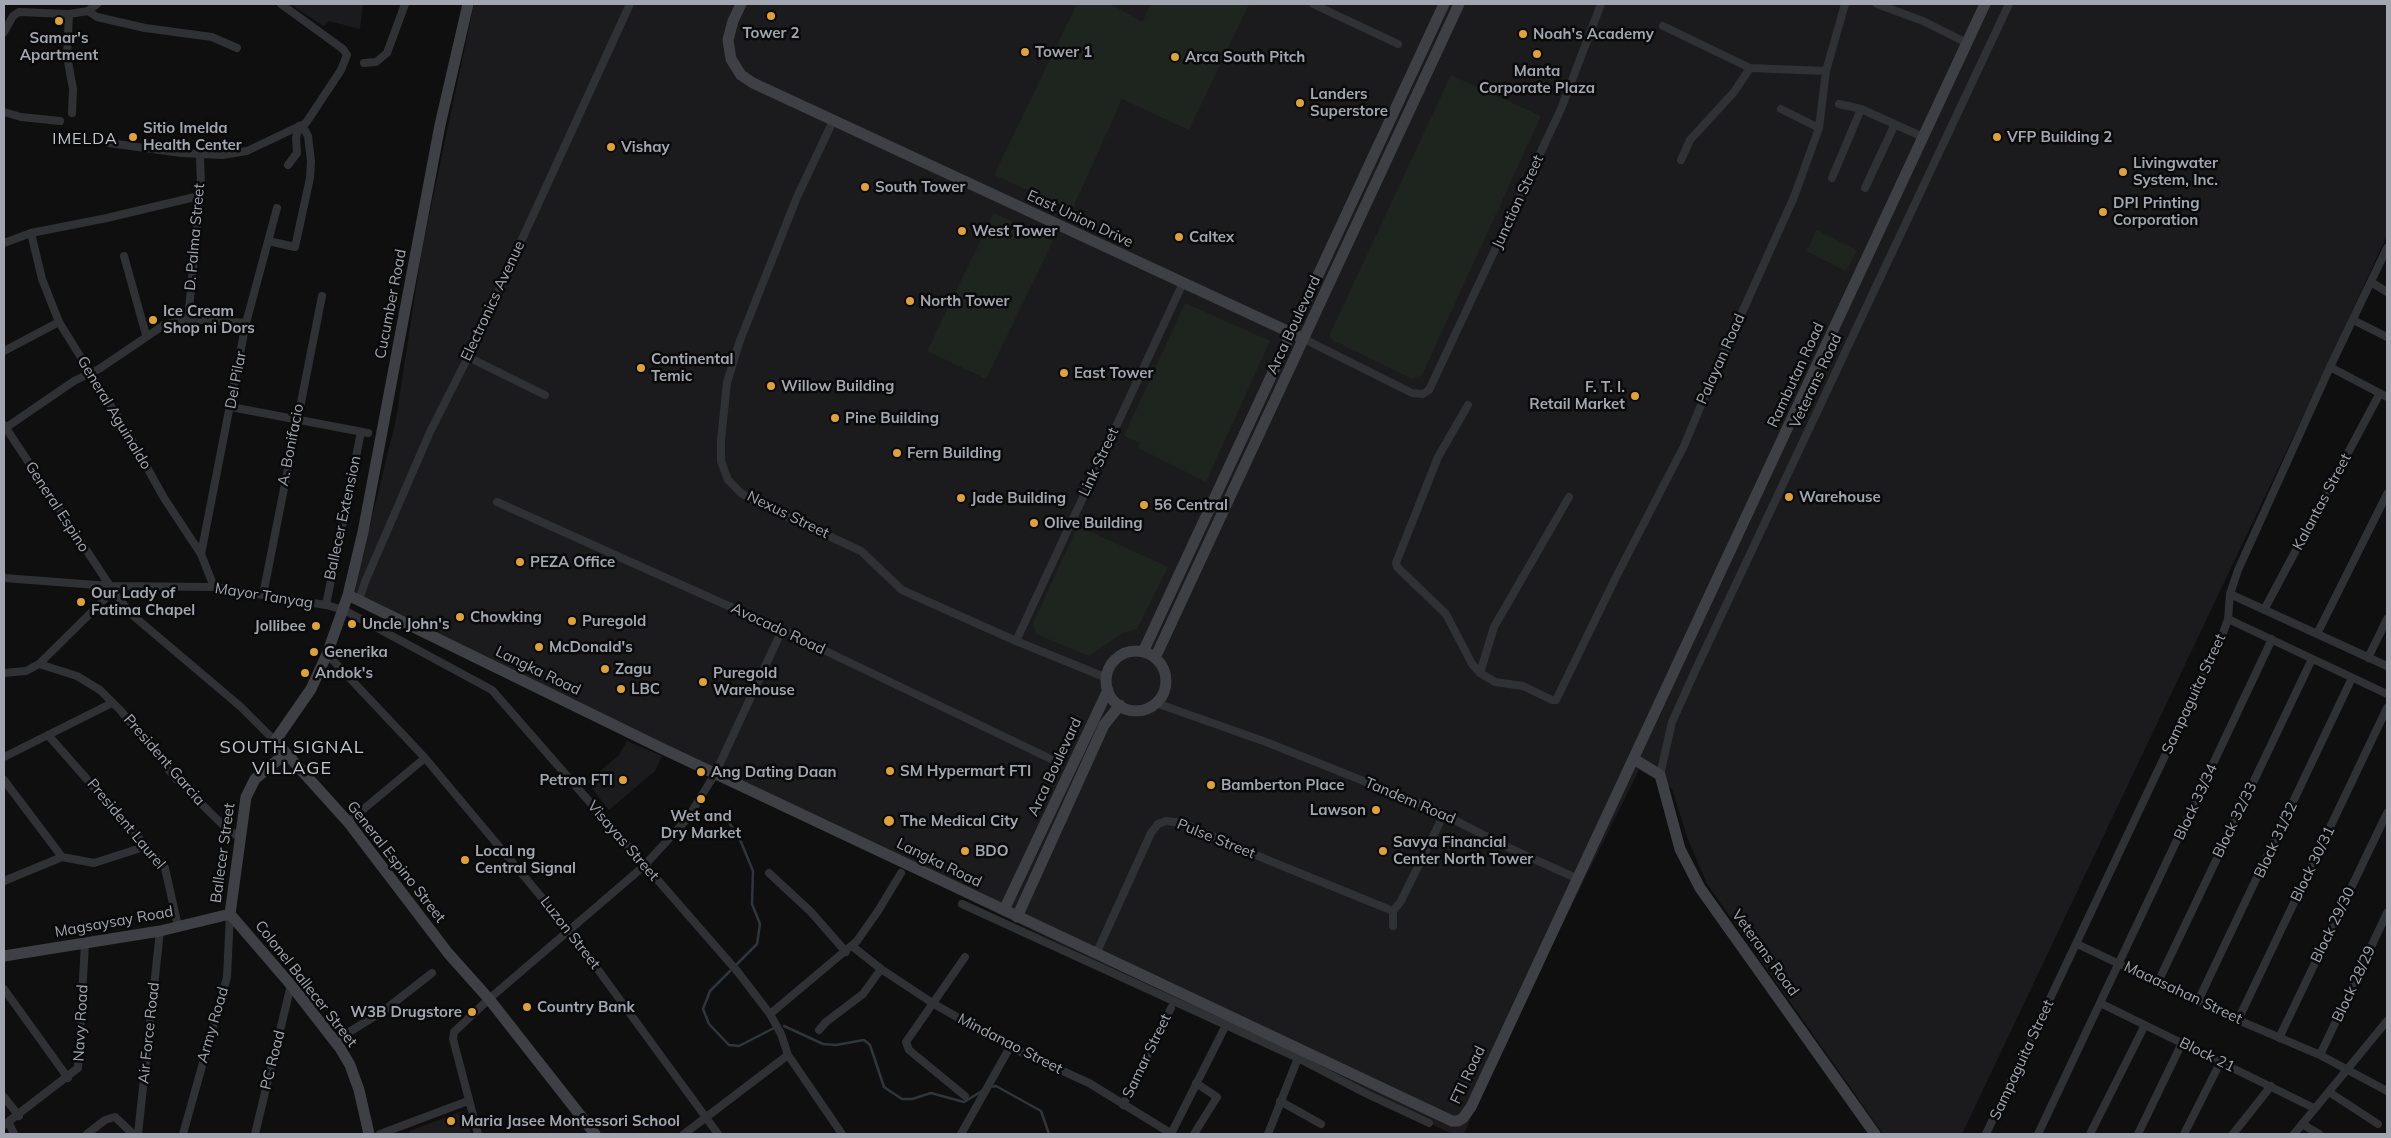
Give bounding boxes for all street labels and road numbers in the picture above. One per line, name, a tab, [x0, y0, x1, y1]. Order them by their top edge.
street label: Junction Street	[1488, 152, 1548, 252]
street label: D. Palma Street	[181, 183, 209, 291]
street label: East Union Drive	[1024, 187, 1136, 251]
street label: Electronics Avenue	[457, 238, 529, 364]
street label: Cucumber Road	[372, 248, 410, 360]
street label: Arca Boulevard	[1263, 273, 1325, 377]
street label: Palayan Road	[1693, 311, 1749, 407]
street label: Rambutan Road	[1764, 320, 1828, 430]
street label: Veterans Road	[1786, 331, 1846, 431]
street label: Del Pilar	[222, 350, 250, 410]
street label: General Aguinaldo	[73, 353, 155, 473]
street label: A. Bonifacio	[274, 402, 308, 488]
street label: Link Street	[1075, 425, 1123, 499]
street label: Kalantas Street	[2289, 451, 2355, 553]
street label: Ballecer Extension	[321, 454, 365, 582]
street label: General Espino	[21, 458, 93, 556]
street label: Nexus Street	[744, 487, 832, 543]
street label: Mayor Tanyag	[214, 579, 314, 613]
street label: Avocado Road	[728, 599, 828, 659]
street label: Sampaguita Street	[2158, 631, 2230, 757]
street label: Langka Road	[493, 643, 583, 699]
street label: President Garcia	[120, 711, 208, 809]
street label: Arca Boulevard	[1024, 715, 1086, 819]
street label: Block 33/34	[2171, 761, 2221, 843]
street label: Tandem Road	[1362, 774, 1458, 828]
street label: President Laurel	[83, 775, 169, 873]
street label: Block 32/33	[2209, 779, 2261, 861]
street label: Visayas Street	[583, 797, 663, 885]
street label: General Espino Street	[343, 798, 449, 926]
street label: Block 31/32	[2251, 799, 2301, 881]
street label: Ballecer Street	[207, 802, 239, 904]
street label: Pulse Street	[1174, 815, 1258, 863]
street label: Block 30/31	[2287, 823, 2339, 905]
street label: Langka Road	[894, 835, 984, 891]
street label: Block 29/30	[2307, 884, 2359, 966]
street label: Luzon Street	[536, 893, 604, 973]
street label: Magsaysay Road	[53, 903, 175, 941]
street label: Veterans Road	[1728, 906, 1802, 1000]
street label: Colonel Ballecer Street	[251, 917, 361, 1051]
street label: Block 28/29	[2329, 943, 2379, 1025]
street label: Maaasahan Street	[2121, 958, 2245, 1028]
street label: Air Force Road	[135, 981, 163, 1085]
street label: Navy Road	[70, 984, 92, 1062]
street label: Army Road	[194, 985, 232, 1065]
street label: Sampaguita Street	[1986, 997, 2058, 1123]
street label: Mindanao Street	[955, 1010, 1065, 1078]
street label: Samar Street	[1119, 1011, 1175, 1101]
street label: PC Road	[257, 1028, 289, 1092]
street label: Block 21	[2176, 1034, 2238, 1076]
street label: FTI Road	[1447, 1043, 1489, 1107]

